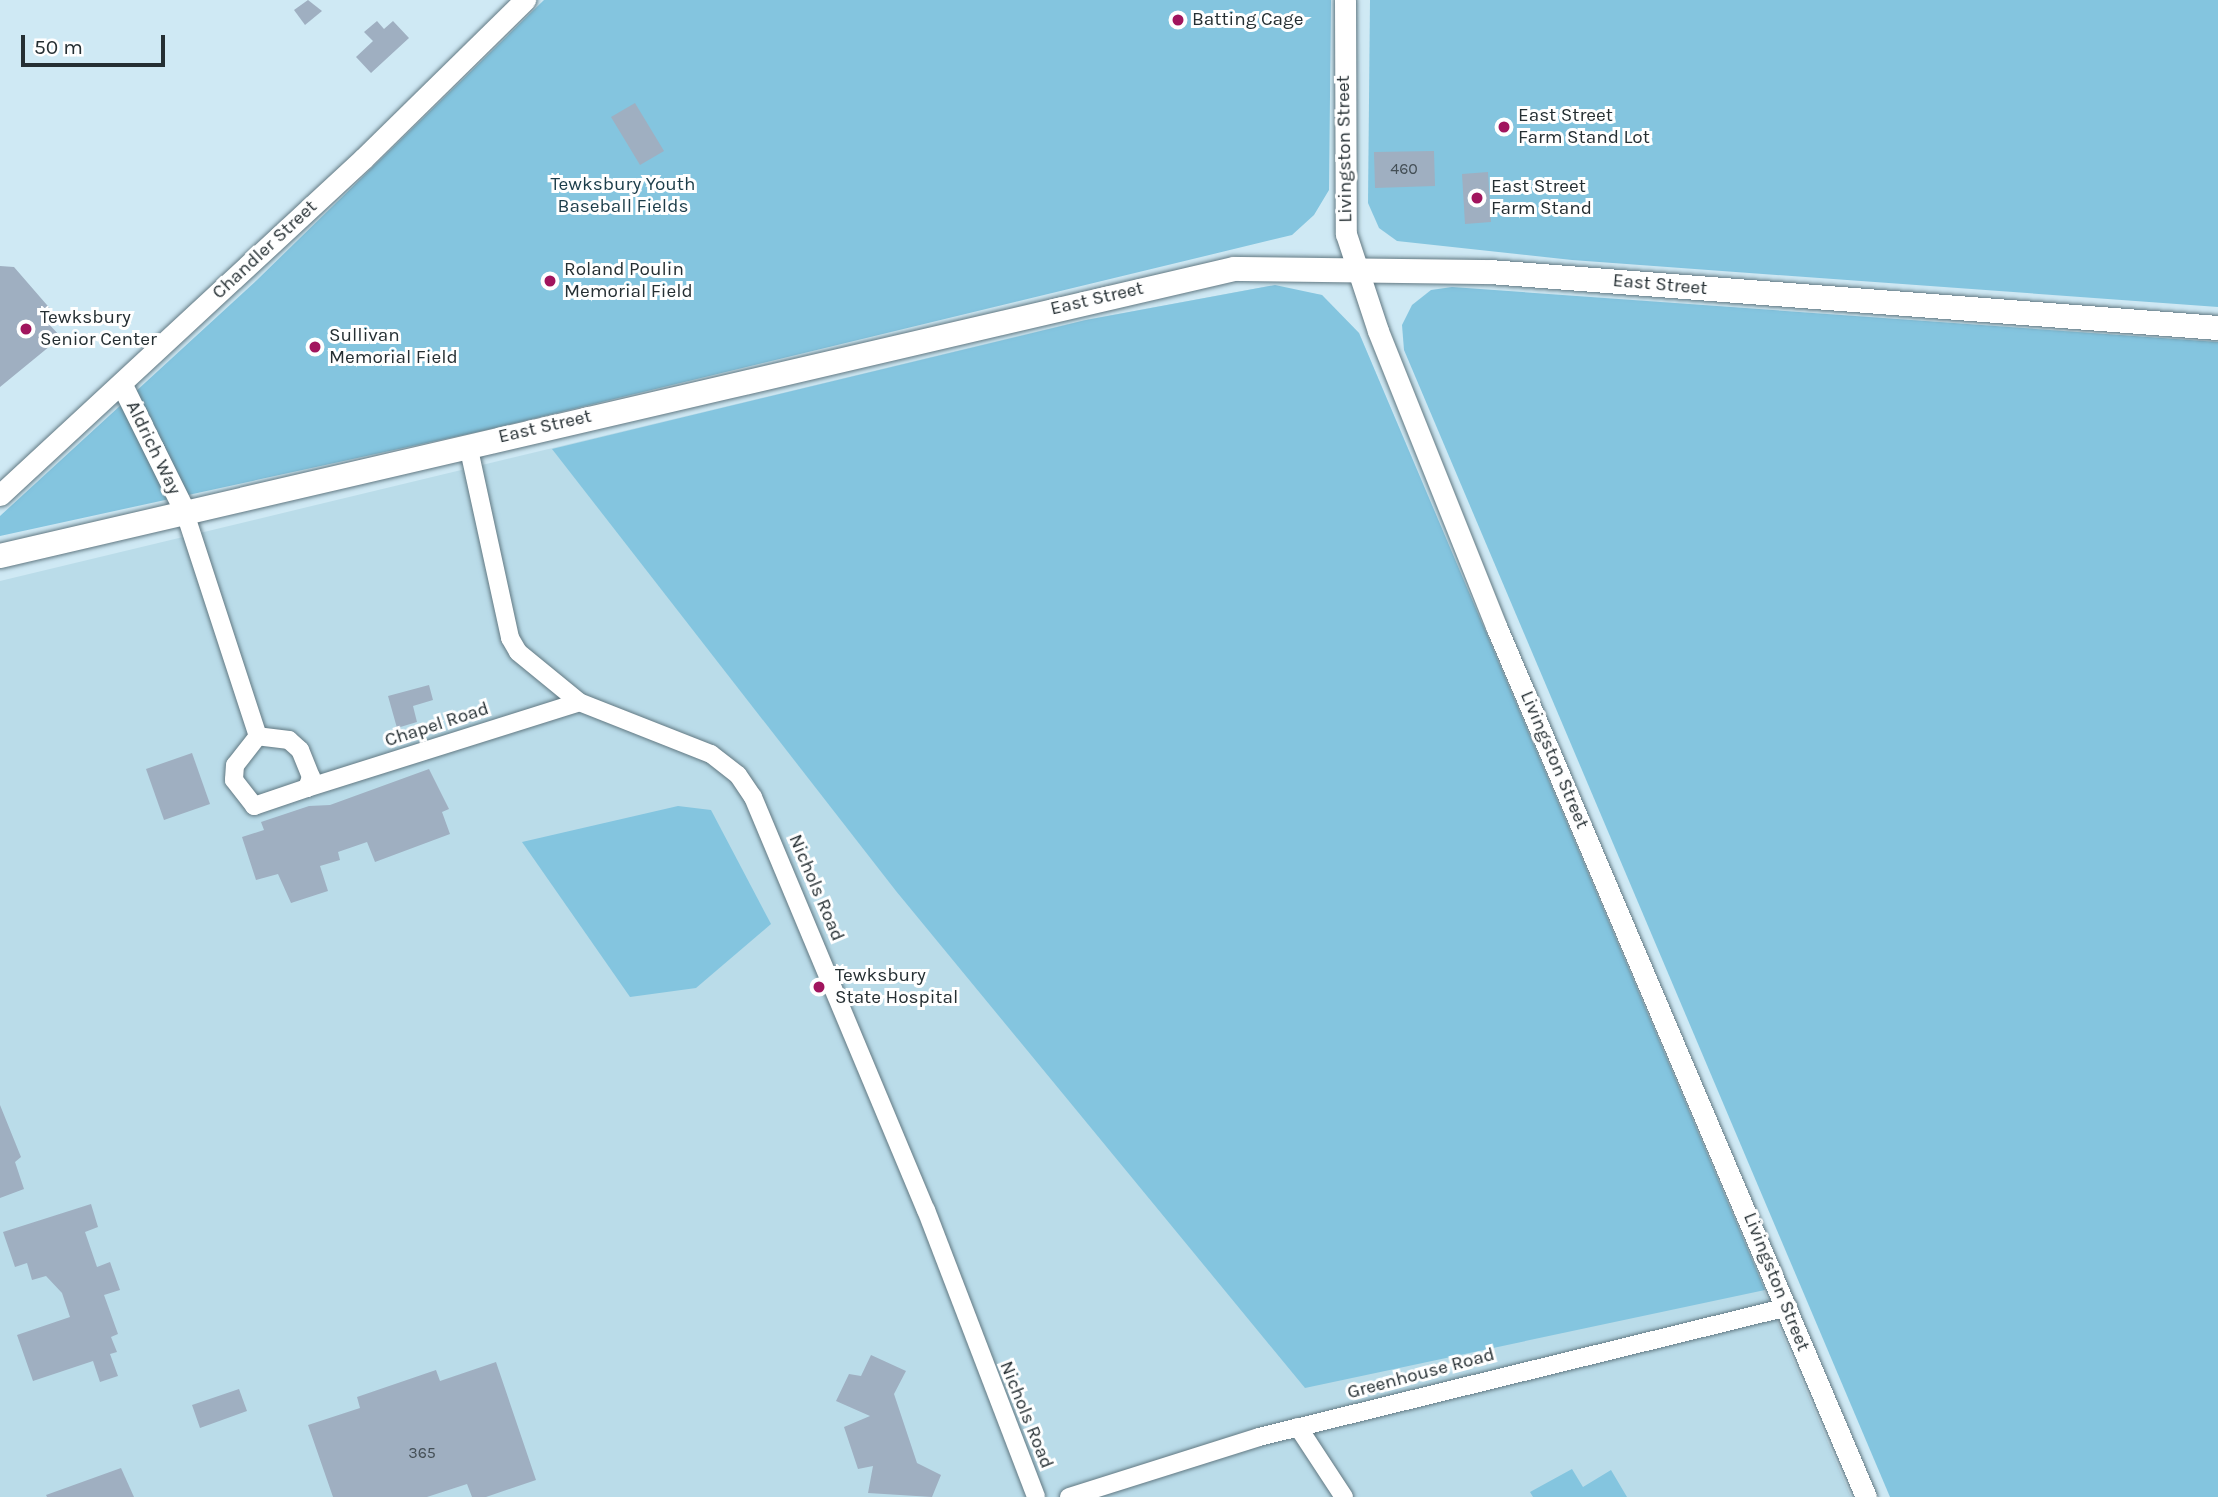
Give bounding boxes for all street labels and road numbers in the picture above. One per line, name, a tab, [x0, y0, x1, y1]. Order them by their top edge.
street label: Livingston Street	[1332, 75, 1358, 223]
street label: Chandler Street	[208, 196, 322, 304]
street label: East Street	[1612, 270, 1708, 300]
street label: East Street	[1048, 277, 1146, 321]
street label: Aldrich Way	[121, 397, 185, 499]
street label: East Street	[496, 405, 594, 449]
street label: Livingston Street	[1515, 688, 1593, 832]
street label: Chapel Road	[382, 697, 492, 753]
street label: Nichols Road	[783, 831, 849, 945]
street label: Livingston Street	[1738, 1209, 1814, 1355]
street label: Greenhouse Road	[1345, 1343, 1497, 1405]
street label: Nichols Road	[994, 1358, 1058, 1472]

